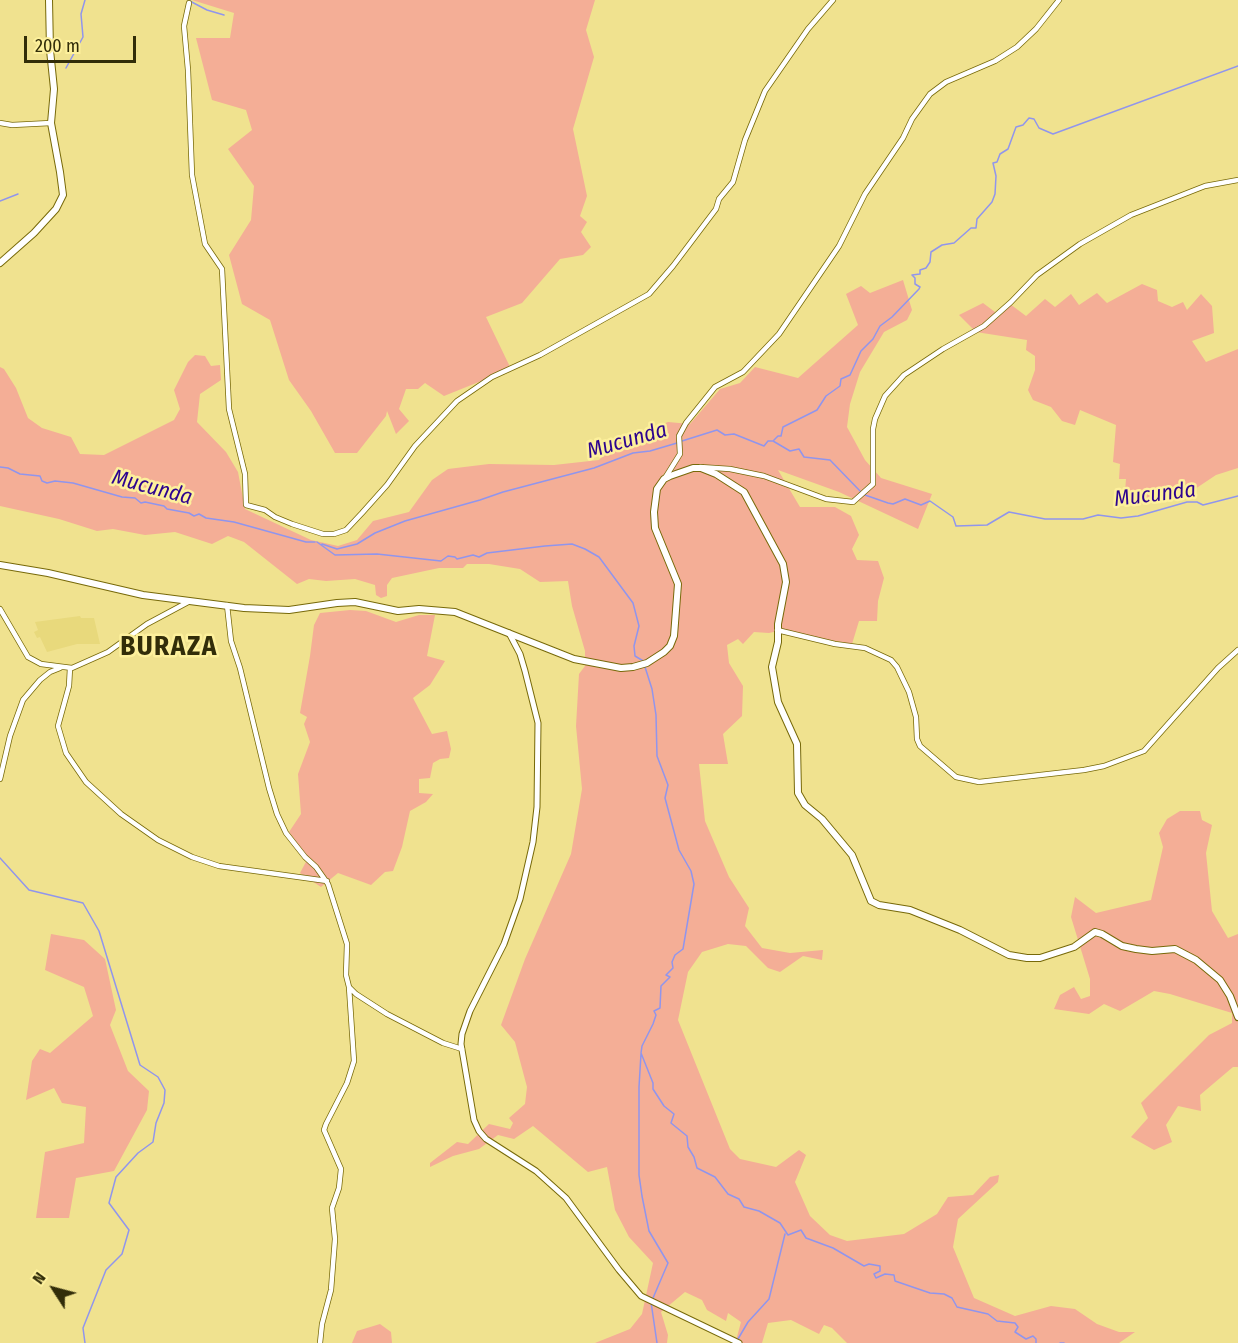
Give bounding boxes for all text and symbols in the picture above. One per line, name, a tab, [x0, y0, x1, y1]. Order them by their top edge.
scale bar	[27, 24, 140, 62]
text: 200 m	[35, 35, 80, 57]
water label: Mucunda	[584, 417, 670, 465]
water label: Mucunda	[109, 465, 195, 511]
water label: Mucunda	[1113, 477, 1197, 513]
district label: BURAZA	[120, 631, 218, 663]
north arrow	[24, 1259, 84, 1319]
text: N	[29, 1269, 50, 1288]

